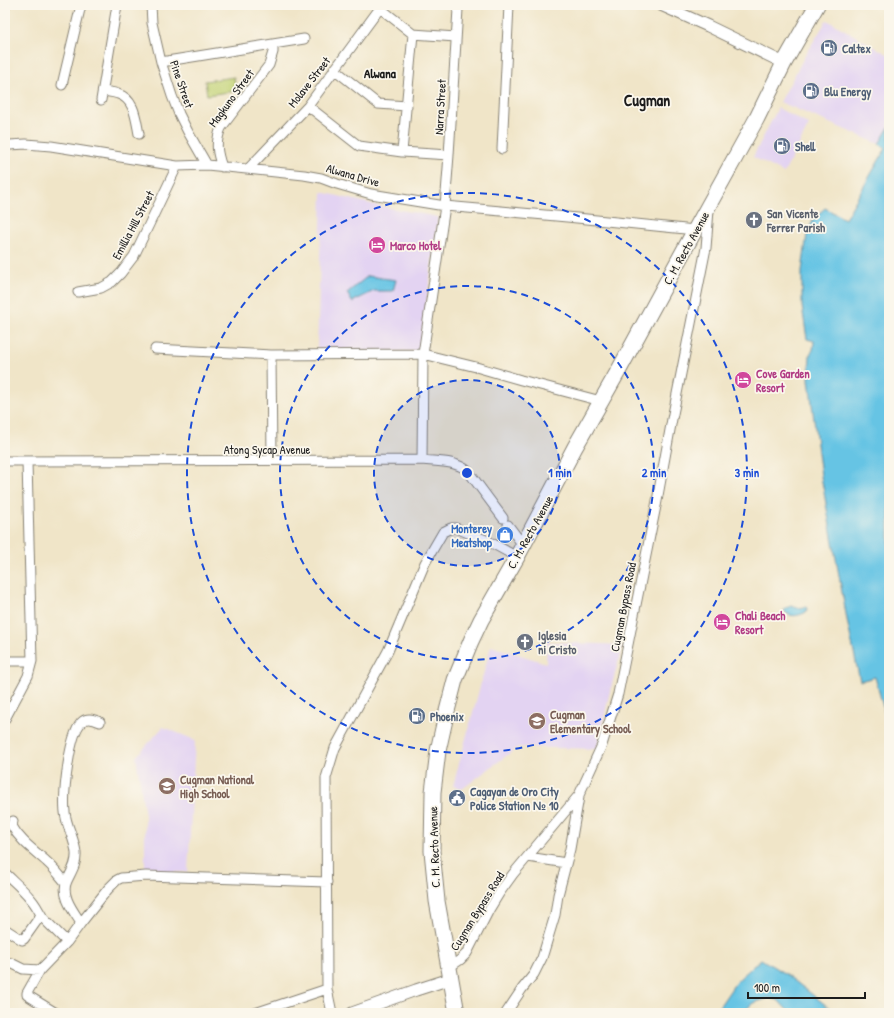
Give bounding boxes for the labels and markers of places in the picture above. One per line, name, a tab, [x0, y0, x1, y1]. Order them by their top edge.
fuel station icon: Caltex	[819, 38, 839, 58]
place label: Caltex	[842, 40, 871, 57]
fuel station icon: Blu Energy	[801, 81, 821, 101]
place label: Blu Energy	[824, 83, 871, 101]
fuel station icon: Shell	[772, 136, 792, 156]
place label: Shell	[795, 138, 816, 155]
place label: San Vicente Ferrer Parish	[766, 205, 826, 236]
church icon: San Vicente Ferrer Parish	[744, 210, 764, 230]
hotel icon: Marco Hotel	[367, 235, 387, 255]
place label: Marco Hotel	[390, 237, 442, 254]
place label: Cove Garden Resort	[756, 365, 810, 396]
hotel icon: Cove Garden Resort	[733, 370, 753, 390]
centre of rings	[460, 466, 474, 480]
place label: Monterey Meatshop	[451, 520, 493, 552]
shop icon: Monterey Meatshop	[495, 525, 515, 545]
place label: Chali Beach Resort	[735, 607, 786, 638]
hotel icon: Chali Beach Resort	[712, 612, 732, 632]
place label: Iglesia ni Cristo	[538, 627, 577, 658]
church icon: Iglesia ni Cristo	[515, 632, 535, 652]
fuel station icon: Phoenix	[407, 706, 427, 726]
place label: Cugman Elementary School	[550, 706, 632, 738]
place label: Phoenix	[430, 708, 465, 725]
school or university icon: Cugman Elementary School	[527, 711, 547, 731]
place label: Cugman National High School	[180, 771, 255, 803]
school or university icon: Cugman National High School	[157, 776, 177, 796]
place label: Cagayan de Oro City Police Station № 10	[470, 783, 559, 814]
public building icon: Cagayan de Oro City Police Station № 10	[447, 788, 467, 808]

